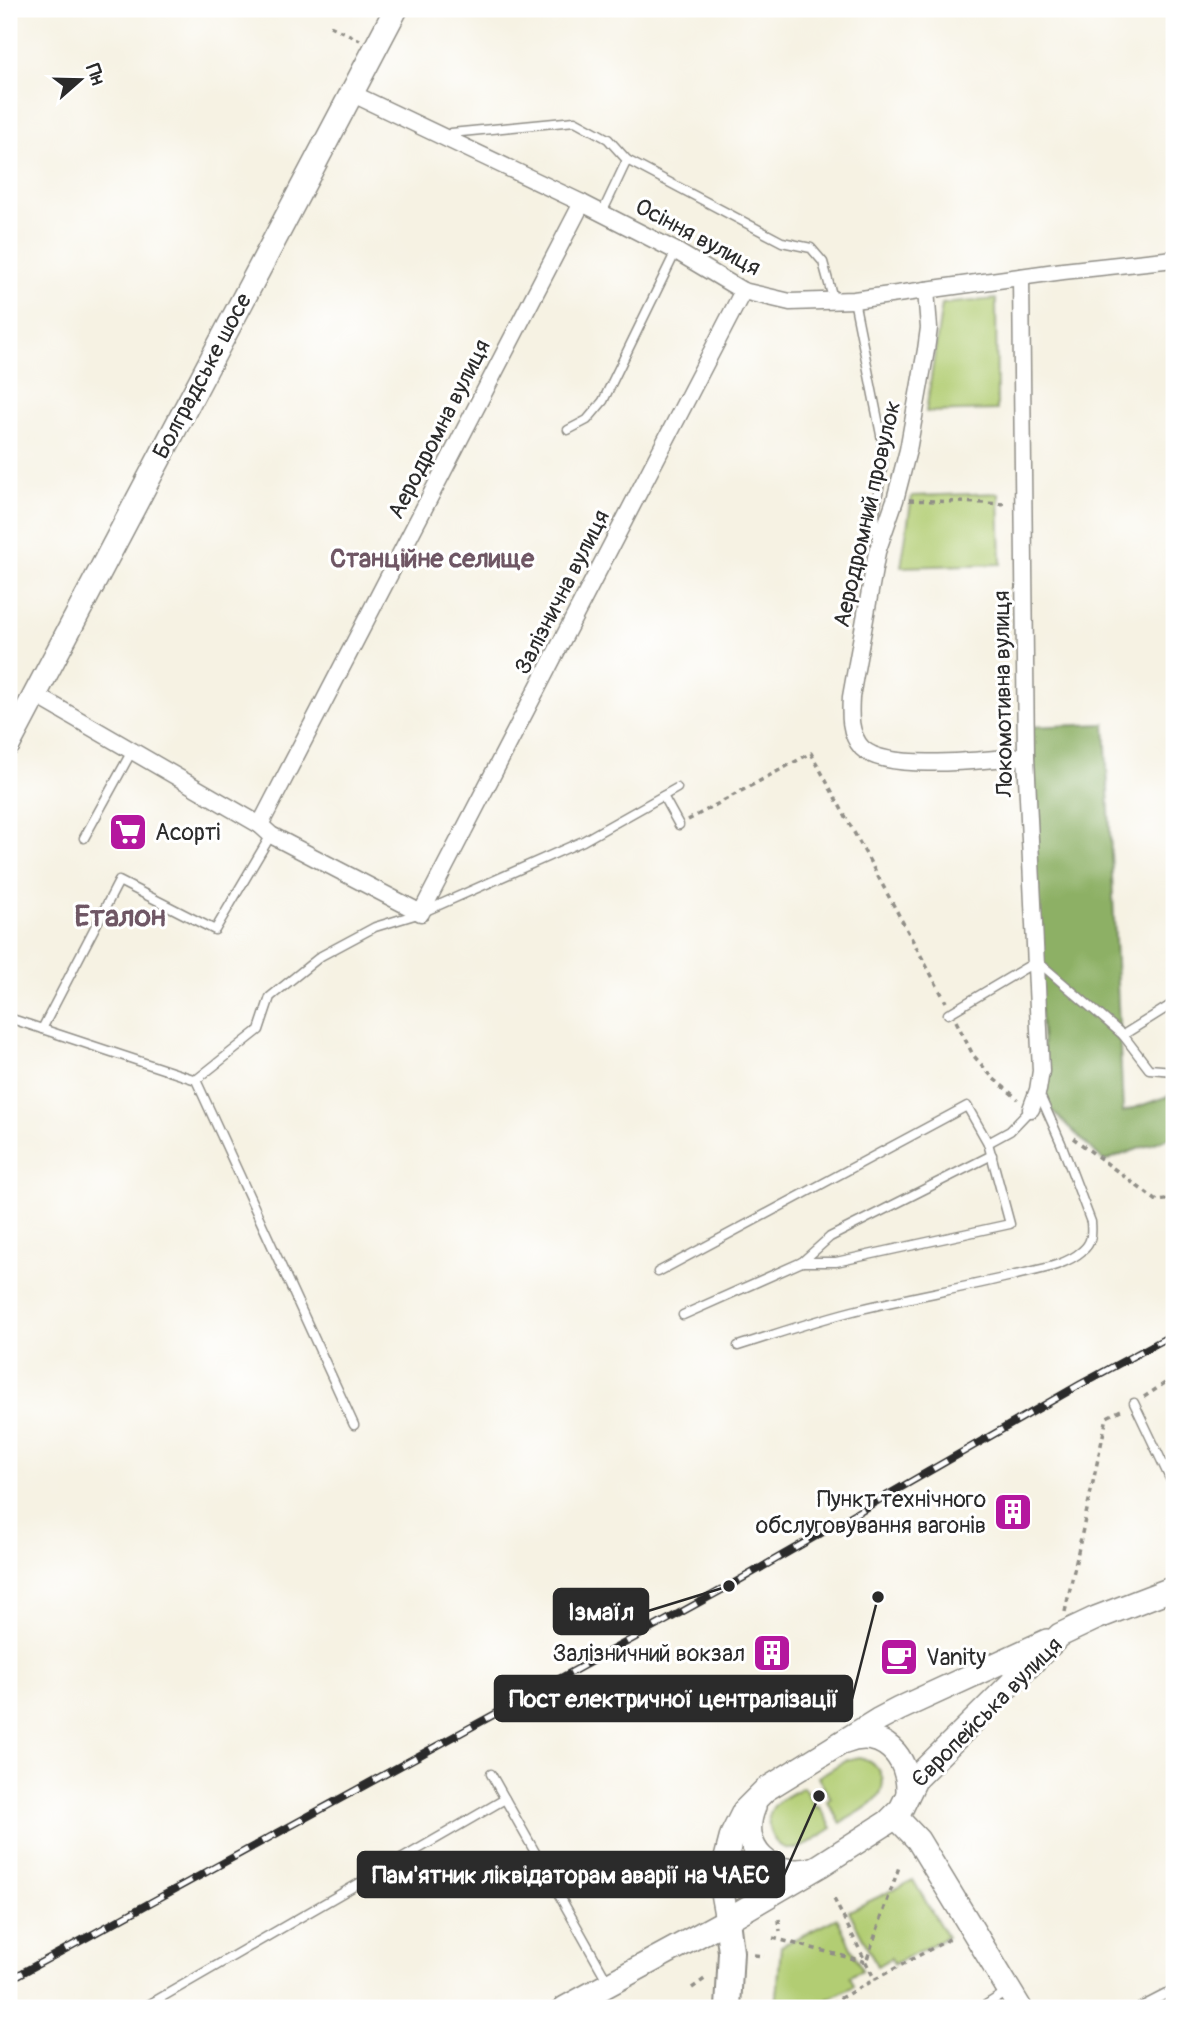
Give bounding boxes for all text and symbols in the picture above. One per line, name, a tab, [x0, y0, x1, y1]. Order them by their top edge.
north arrow	[46, 46, 116, 116]
text: Пн	[80, 61, 110, 88]
street label: Осіння вулиця	[630, 192, 766, 282]
street label: Болградське шосе	[146, 288, 258, 464]
street label: Аеродромна вулиця	[381, 334, 497, 524]
street label: Аеродромний провулок	[827, 398, 907, 630]
street label: Залізнична вулиця	[508, 505, 616, 679]
district label: Станційне селище	[330, 543, 535, 575]
street label: Локомотивна вулиця	[987, 590, 1019, 799]
supermarket icon: Асорті	[107, 811, 149, 853]
place label: Асорті	[155, 818, 220, 847]
district label: Еталон	[74, 898, 166, 935]
place label: Пункт технічного обслуговування вагонів	[756, 1485, 986, 1540]
building icon: Пункт технічного обслуговування вагонів	[992, 1491, 1034, 1533]
callout: Ізмаїл	[554, 1589, 648, 1634]
text: Ізмаїл	[568, 1598, 634, 1627]
street label: Європейська вулиця	[906, 1631, 1068, 1793]
building icon: Залізничний вокзал	[751, 1632, 793, 1674]
cafe icon: Vanity	[878, 1636, 920, 1678]
place label: Залізничний вокзал	[553, 1639, 745, 1668]
place label: Vanity	[926, 1643, 986, 1672]
callout: Пост електричної централізації	[495, 1676, 852, 1721]
text: Пост електричної централізації	[509, 1685, 839, 1714]
callout: Пам'ятник ліквідаторам аварії на ЧАЕС	[358, 1852, 784, 1897]
text: Пам'ятник ліквідаторам аварії на ЧАЕС	[372, 1861, 770, 1890]

